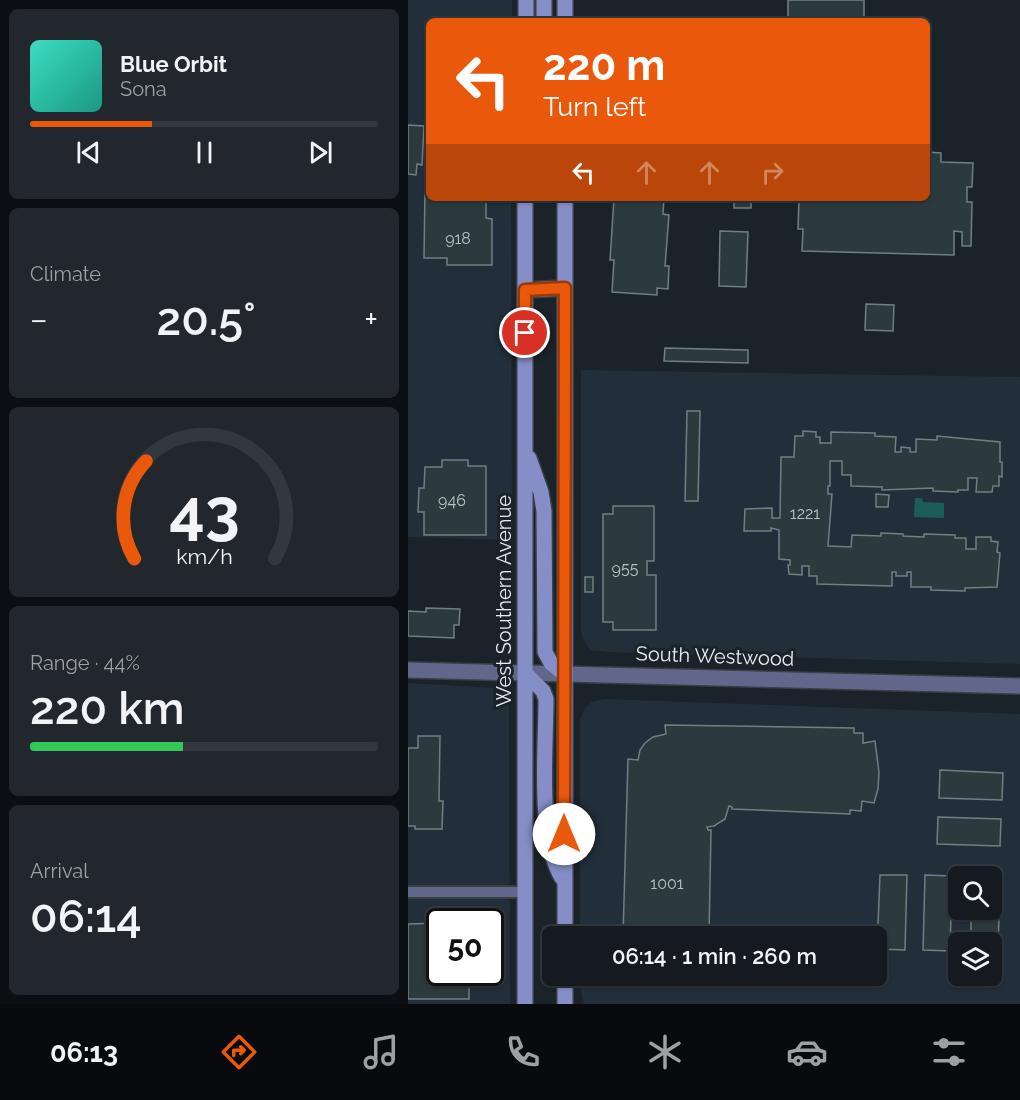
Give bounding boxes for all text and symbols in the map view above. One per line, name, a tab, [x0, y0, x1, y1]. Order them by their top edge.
text: 220 m	[543, 41, 665, 90]
icon: left	[444, 42, 522, 120]
text: Blue Orbit	[120, 51, 227, 77]
text: Sona	[120, 77, 167, 101]
text: Turn left	[543, 91, 646, 122]
icon: previous	[72, 136, 105, 169]
icon: pause	[188, 136, 221, 169]
icon: next	[304, 136, 337, 169]
icon: left	[567, 156, 600, 189]
icon: ahead	[630, 156, 663, 189]
icon: ahead	[693, 156, 726, 189]
icon: right	[756, 156, 789, 189]
house number: 918	[445, 229, 471, 248]
text: Climate	[30, 262, 101, 286]
text: 20.5°	[156, 293, 256, 346]
text: −	[30, 300, 48, 339]
text: +	[364, 300, 378, 339]
pin	[499, 307, 550, 358]
icon: arrive	[508, 316, 541, 349]
text: 43	[169, 474, 239, 548]
house number: 946	[438, 491, 466, 510]
street label: West Southern Avenue	[492, 495, 516, 707]
house number: 1221	[790, 504, 820, 523]
text: km/h	[176, 544, 232, 569]
house number: 955	[612, 559, 639, 578]
street label: South Westwood	[635, 641, 795, 671]
text: Range · 44%	[30, 651, 140, 675]
text: 220 km	[30, 682, 185, 735]
position arrow	[532, 802, 596, 866]
text: Arrival	[30, 859, 89, 883]
map controls	[948, 866, 1002, 986]
button: search	[948, 866, 1002, 920]
house number: 1001	[650, 874, 684, 893]
text: 06:14	[30, 890, 142, 943]
speed limit sign: 50	[426, 908, 504, 986]
button: layers	[948, 932, 1002, 986]
text: 06:14 · 1 min · 260 m	[612, 943, 817, 969]
icon: directions	[218, 1031, 260, 1073]
icon: music	[360, 1031, 402, 1073]
icon: phone	[502, 1031, 544, 1073]
icon: climate	[644, 1031, 686, 1073]
icon: car	[786, 1031, 828, 1073]
icon: filters	[928, 1031, 970, 1073]
text: 06:13	[50, 1037, 118, 1068]

